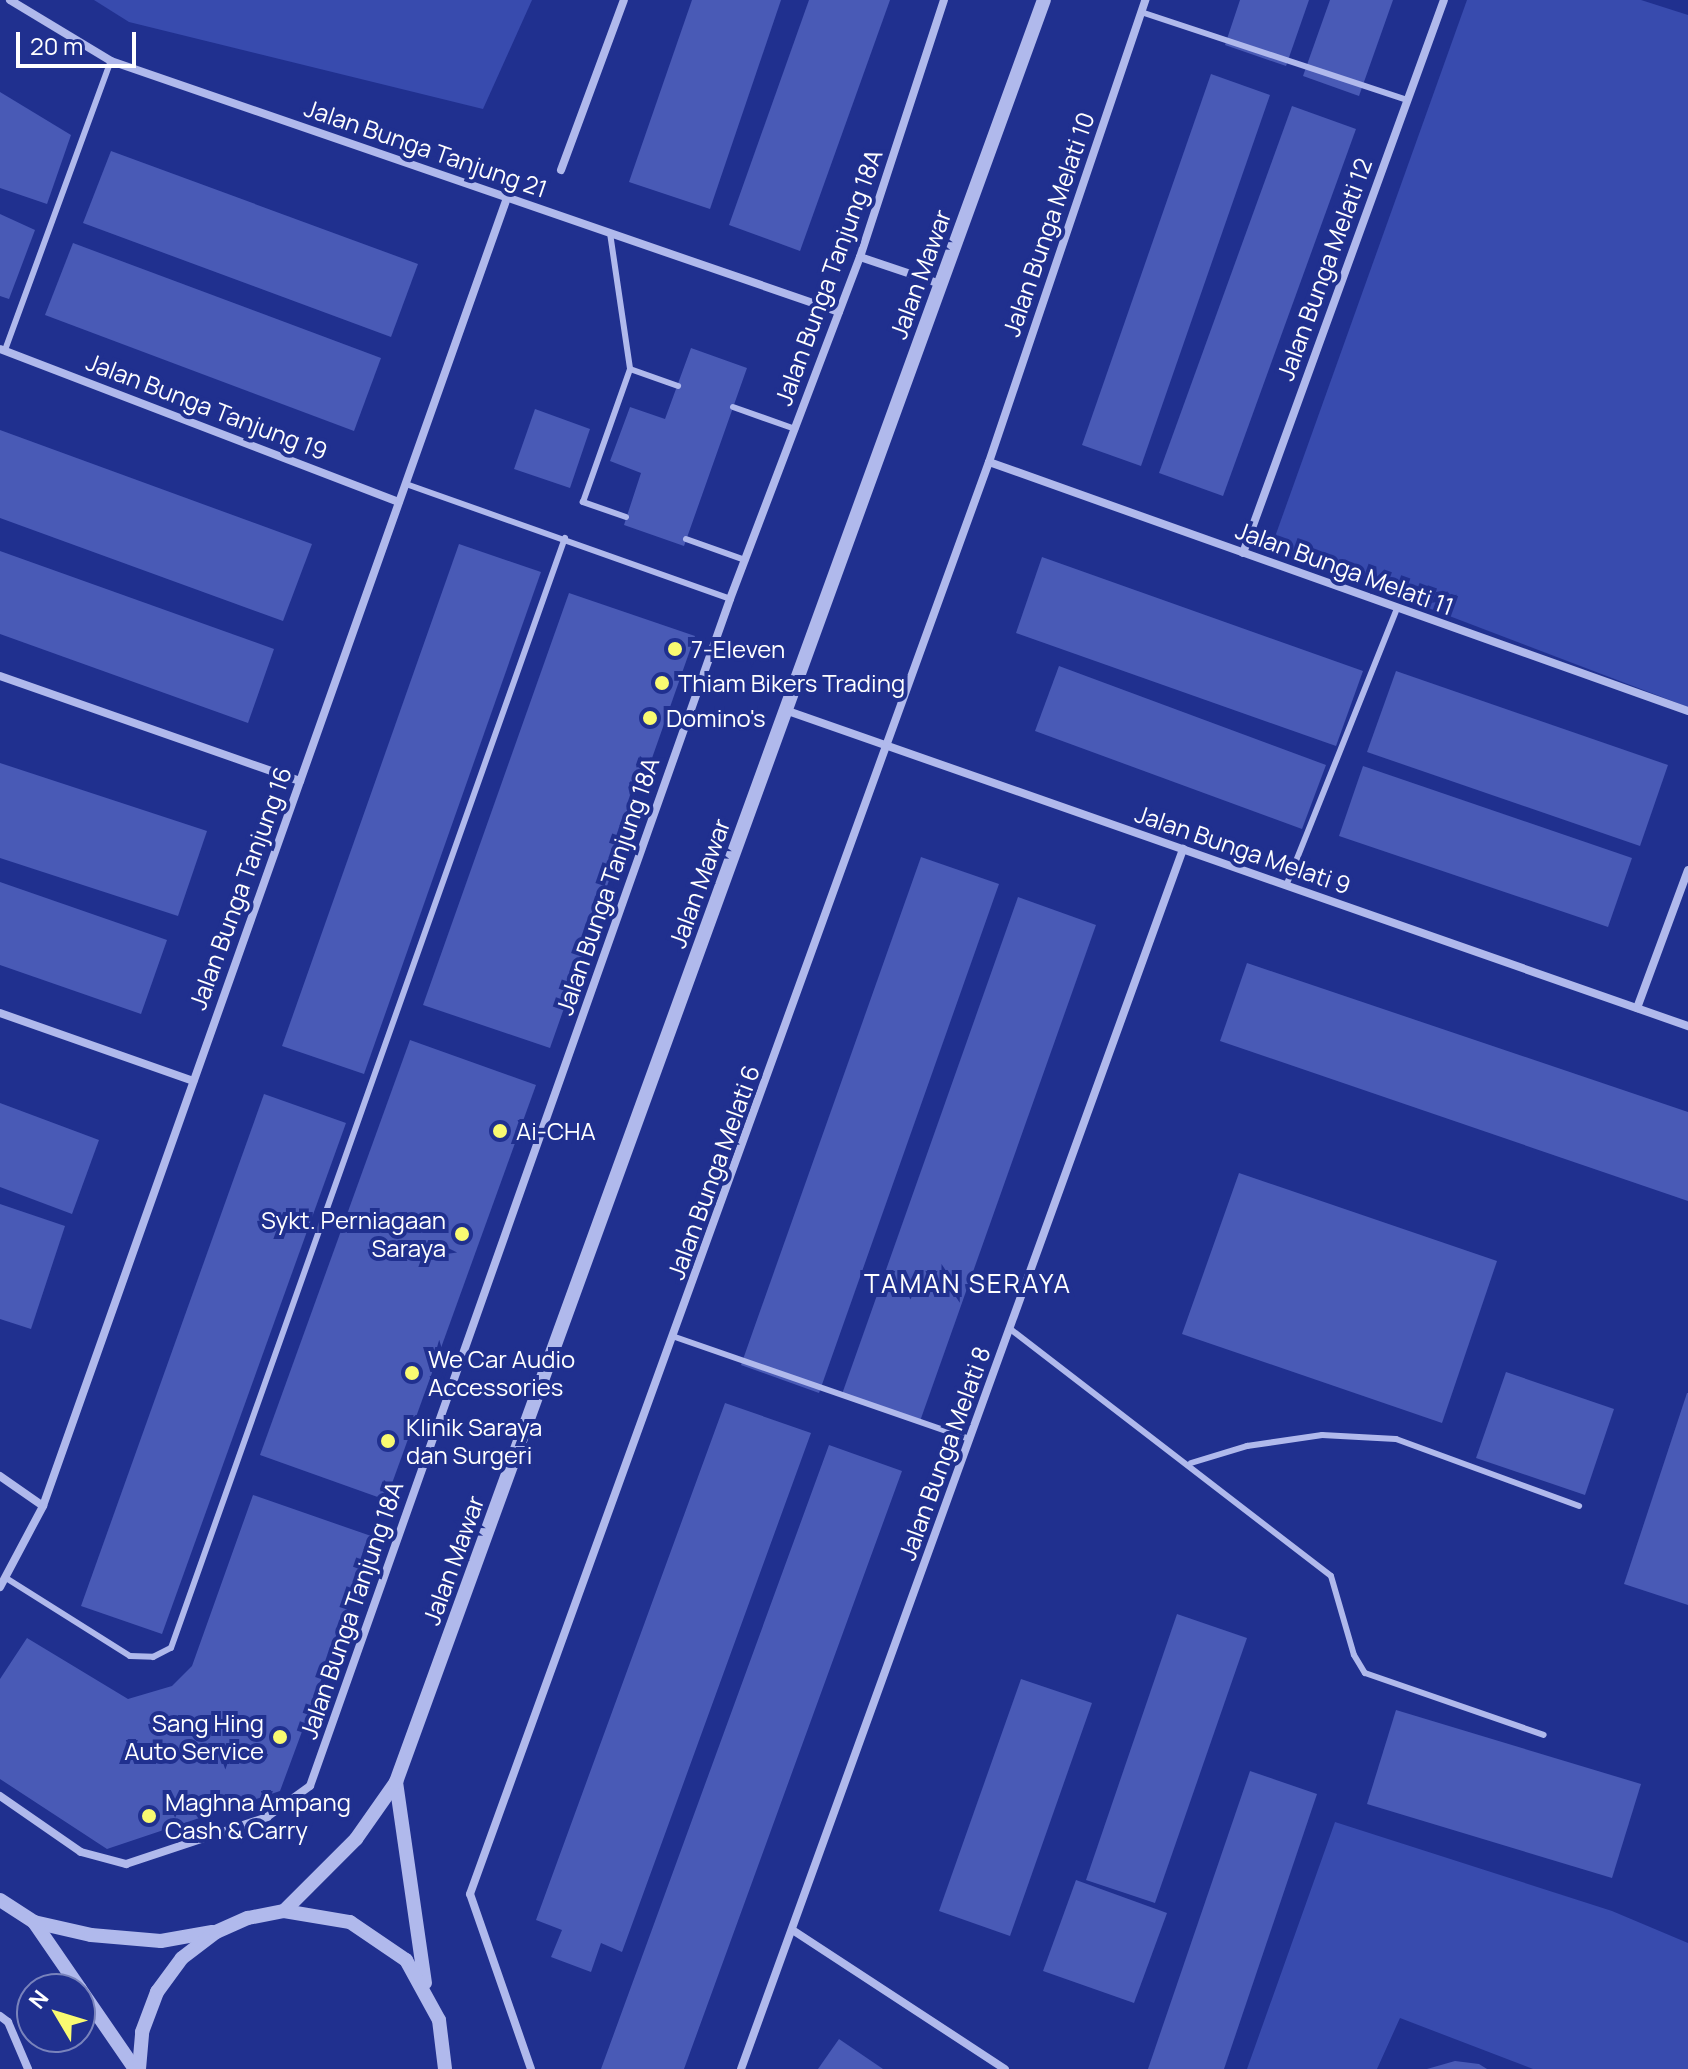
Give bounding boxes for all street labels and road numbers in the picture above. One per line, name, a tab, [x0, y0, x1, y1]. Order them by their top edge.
street label: Jalan Bunga Tanjung 21	[301, 93, 551, 203]
street label: Jalan Bunga Melati 10	[996, 108, 1100, 340]
street label: Jalan Bunga Tanjung 18A	[768, 145, 888, 409]
street label: Jalan Bunga Melati 12	[1270, 154, 1378, 384]
street label: Jalan Mawar	[883, 206, 957, 342]
street label: Jalan Bunga Tanjung 19	[82, 347, 332, 465]
street label: Jalan Bunga Melati 11	[1232, 515, 1458, 621]
street label: Jalan Bunga Tanjung 18A	[549, 754, 665, 1018]
street label: Jalan Bunga Tanjung 16	[183, 763, 297, 1013]
street label: Jalan Bunga Melati 9	[1131, 799, 1355, 899]
street label: Jalan Mawar	[662, 815, 736, 951]
street label: Jalan Bunga Melati 6	[661, 1061, 765, 1283]
street label: Jalan Bunga Melati 8	[892, 1342, 996, 1564]
street label: Jalan Bunga Tanjung 18A	[293, 1478, 409, 1742]
street label: Jalan Mawar	[416, 1492, 490, 1628]

